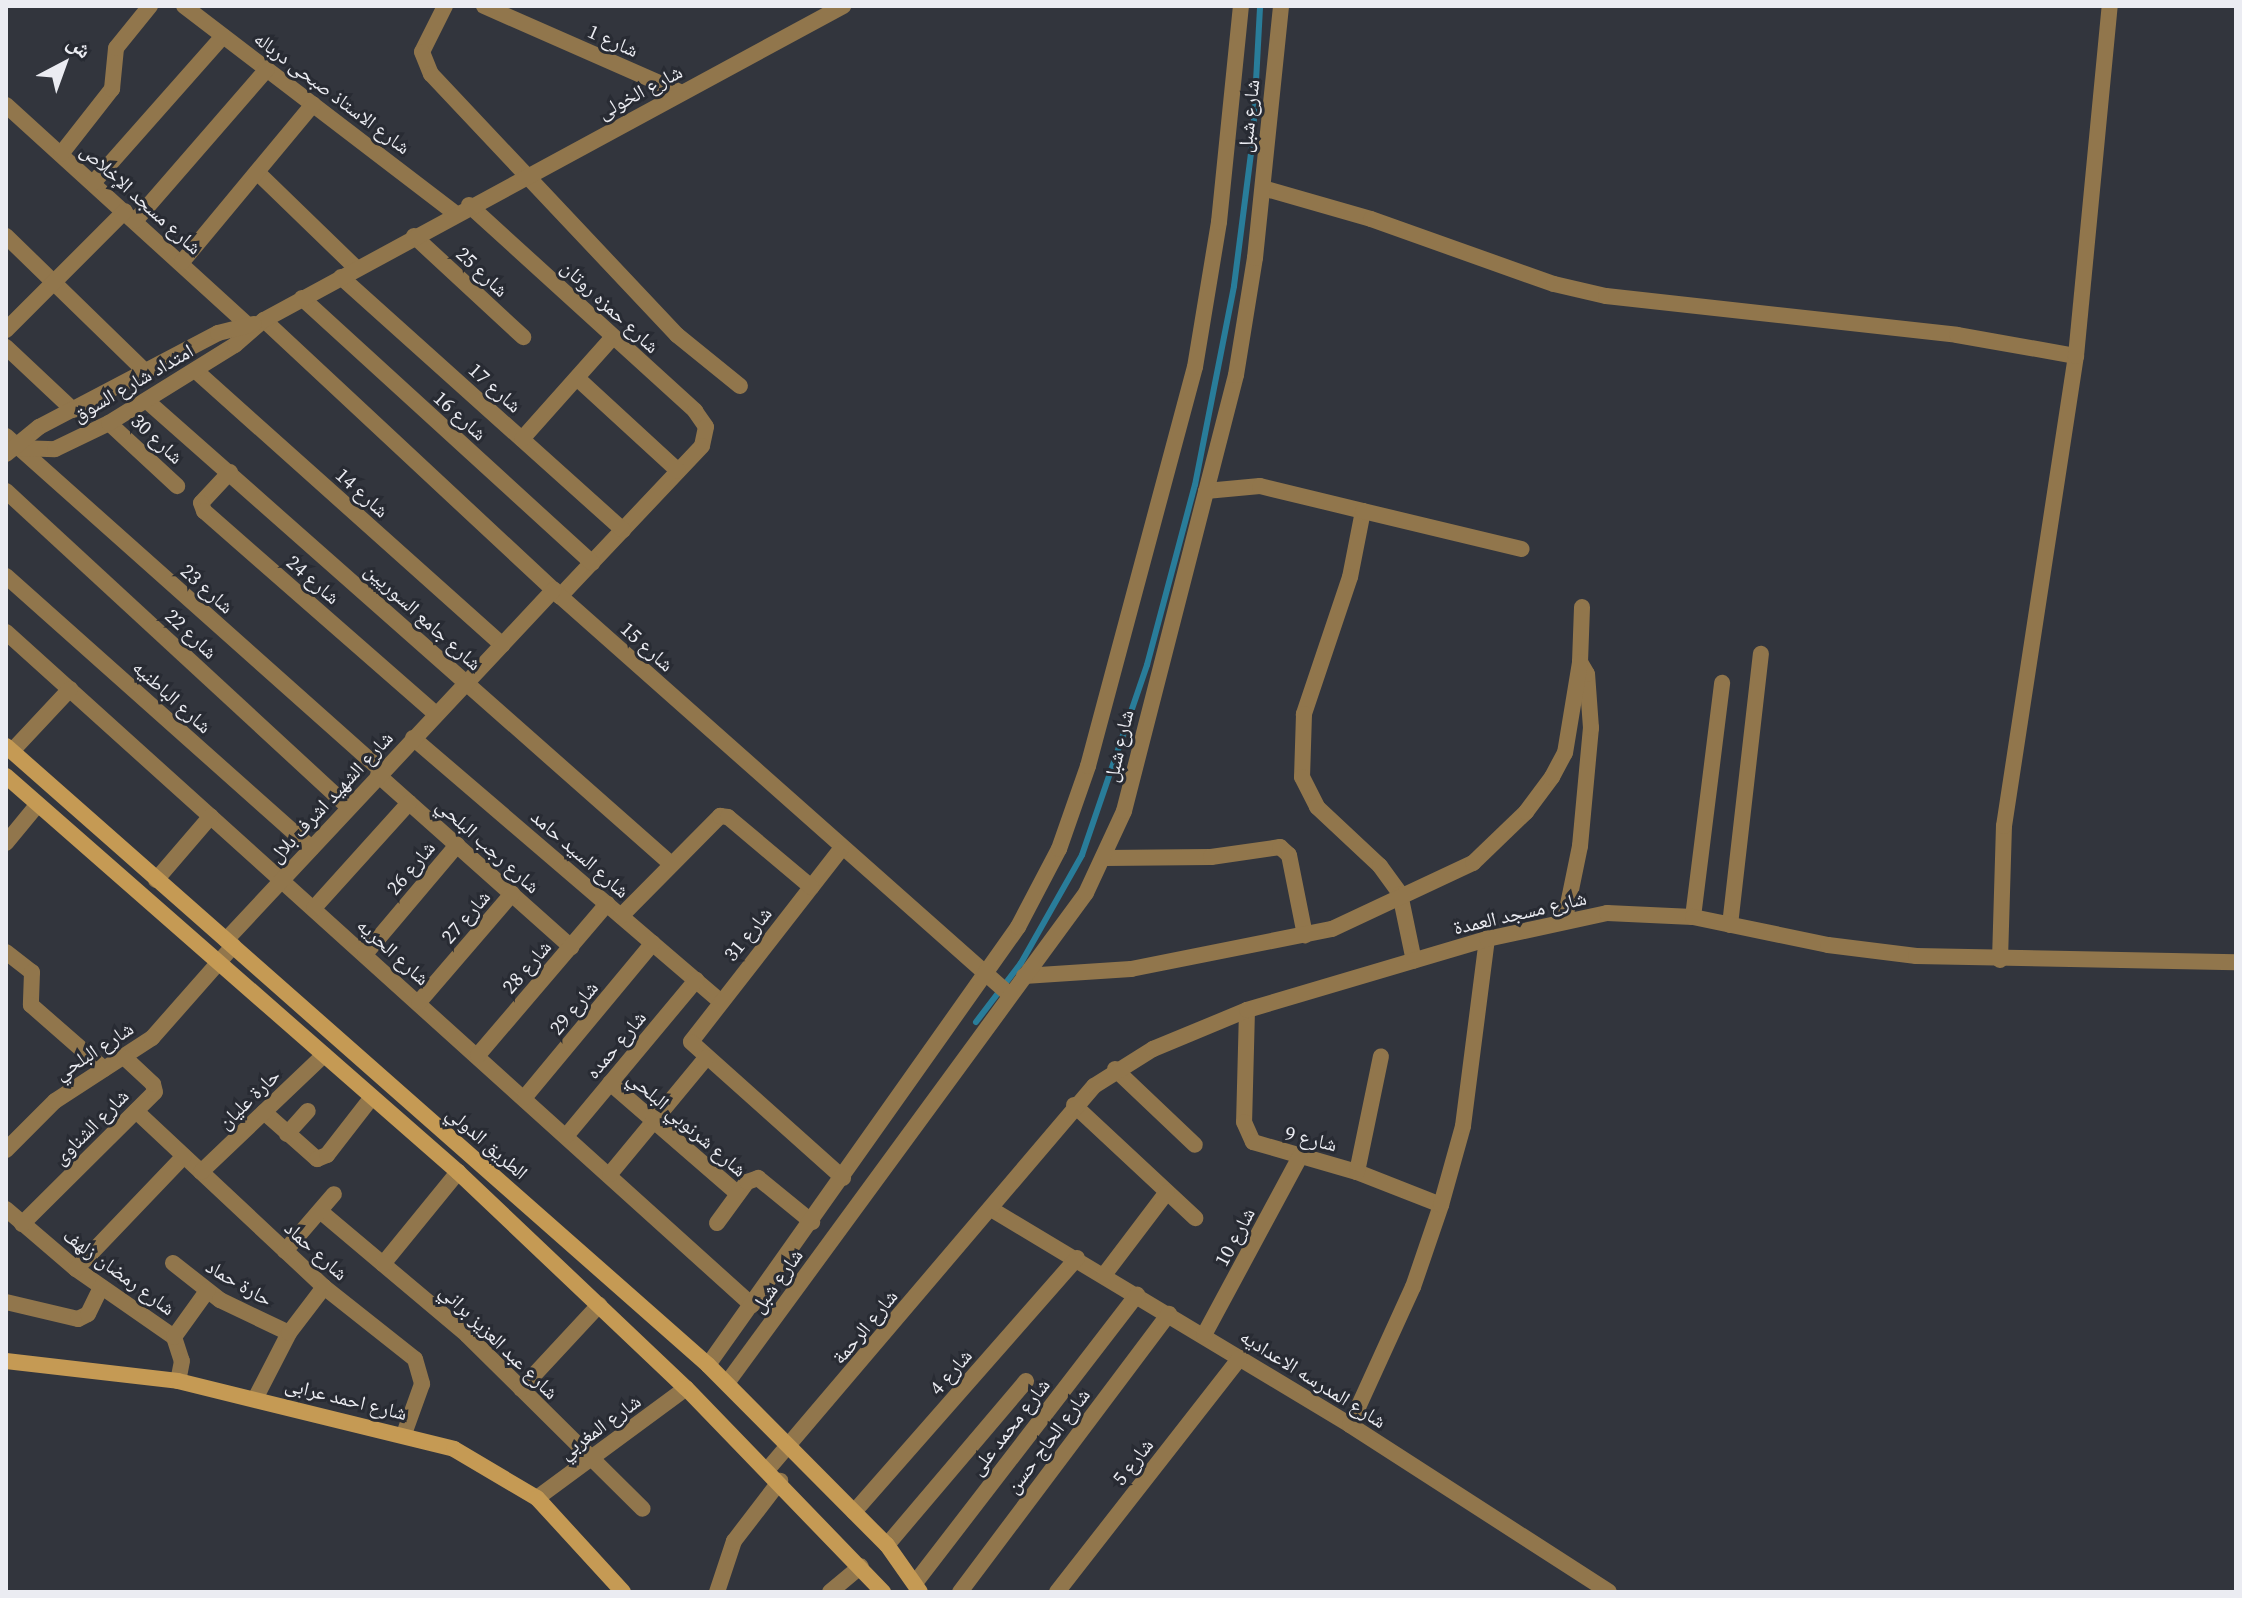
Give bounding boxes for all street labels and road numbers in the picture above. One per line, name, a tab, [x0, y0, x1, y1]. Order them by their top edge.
street label: شارع 1	[584, 19, 642, 63]
street label: شارع الاستاذ صبحى درباله	[249, 26, 415, 160]
street label: شارع الخولى	[594, 60, 686, 124]
street label: شارع شبل	[1233, 78, 1265, 154]
street label: شارع مسجد الإخلاص	[76, 138, 206, 260]
street label: شارع 25	[451, 242, 513, 302]
street label: شارع حمزه روتان	[556, 256, 664, 358]
street label: امتداد شارع السوق	[68, 339, 198, 427]
street label: شارع 17	[464, 358, 526, 418]
street label: شارع 16	[429, 386, 491, 446]
street label: شارع 30	[126, 409, 188, 469]
street label: شارع 14	[331, 463, 393, 523]
street label: شارع 24	[281, 550, 345, 610]
street label: شارع جامع السوريين	[360, 558, 486, 676]
street label: شارع 23	[176, 559, 238, 619]
street label: شارع 22	[160, 604, 222, 664]
street label: شارع 15	[616, 617, 678, 677]
street label: شارع الباطنيه	[128, 655, 216, 739]
street label: شارع شبل	[1099, 707, 1139, 785]
street label: شارع الشهيد اشرف بلال	[264, 726, 398, 868]
street label: شارع رجب البلحي	[431, 793, 545, 899]
street label: شارع السيد حامد	[526, 805, 634, 903]
street label: شارع 26	[382, 836, 440, 900]
street label: شارع 27	[436, 885, 496, 949]
street label: شارع مسجد العمدة	[1451, 886, 1589, 940]
street label: شارع 31	[719, 902, 777, 966]
street label: شارع الحريه	[352, 913, 434, 991]
street label: شارع 28	[497, 935, 557, 999]
street label: شارع 29	[545, 976, 603, 1040]
street label: شارع حمده	[581, 1006, 651, 1084]
street label: شارع البلحي	[50, 1017, 138, 1085]
street label: حارة عليان	[213, 1064, 285, 1134]
street label: شارع شرنوبي البلحي	[623, 1066, 751, 1182]
street label: شارع الشناوى	[48, 1084, 134, 1170]
street label: الطريق الدولي	[441, 1101, 533, 1185]
street label: شارع 9	[1283, 1121, 1339, 1157]
street label: شارع 10	[1210, 1204, 1260, 1270]
street label: شارع حماد	[279, 1216, 353, 1286]
street label: شارع رمضان زلهف	[58, 1223, 180, 1321]
street label: شارع شبل	[746, 1244, 808, 1318]
street label: حارة حماد	[202, 1254, 276, 1312]
street label: شارع عبد العزيز براني	[435, 1279, 563, 1405]
street label: شارع الرحمة	[827, 1285, 903, 1369]
street label: شارع المدرسه الاعداديه	[1236, 1324, 1390, 1434]
street label: شارع 4	[925, 1344, 977, 1400]
street label: شارع احمد عرابى	[283, 1372, 409, 1426]
street label: شارع محمد على	[965, 1374, 1055, 1480]
street label: شارع الحاج حسن	[1001, 1384, 1095, 1498]
street label: شارع المغربي	[554, 1389, 646, 1465]
street label: شارع 5	[1107, 1434, 1159, 1490]

